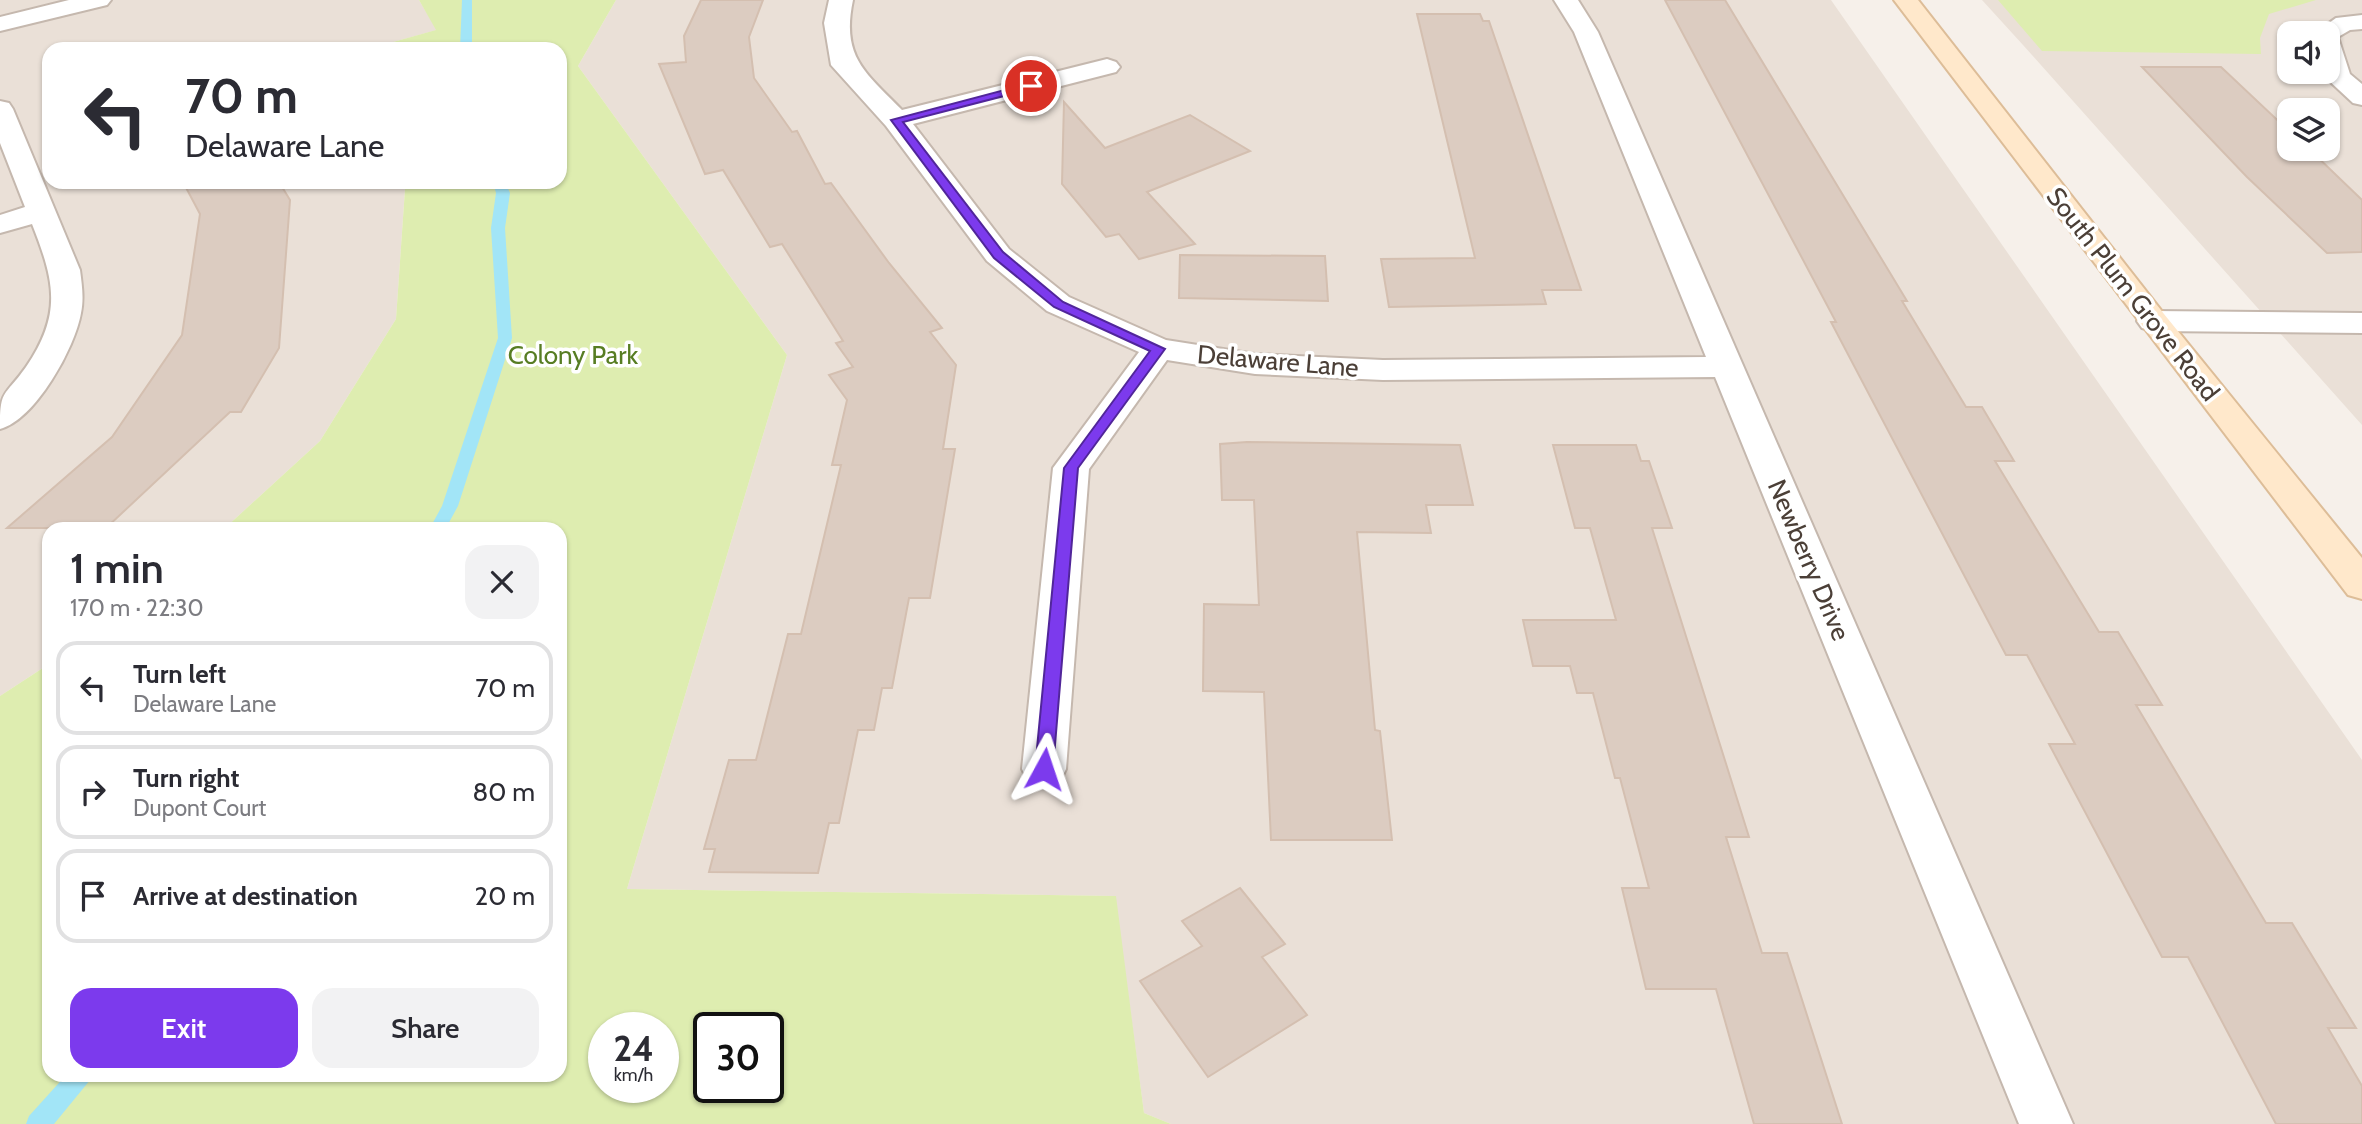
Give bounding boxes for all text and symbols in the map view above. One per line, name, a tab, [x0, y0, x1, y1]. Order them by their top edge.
map controls	[2277, 21, 2340, 161]
button: sound	[2277, 21, 2340, 84]
pin	[1001, 56, 1061, 116]
text: 70 m	[185, 66, 298, 125]
icon: arrive	[1012, 67, 1050, 105]
icon: left	[70, 70, 161, 161]
button: layers	[2277, 98, 2340, 161]
text: Delaware Lane	[185, 126, 384, 165]
street label: South Plum Grove Road	[2040, 181, 2226, 407]
street label: Delaware Lane	[1196, 338, 1360, 384]
park label: Colony Park	[508, 339, 638, 371]
street label: Newberry Drive	[1761, 475, 1857, 645]
text: 1 min	[70, 542, 164, 594]
button: close	[465, 545, 539, 619]
text: 170 m · 22:30	[70, 594, 203, 622]
text: Turn left	[133, 658, 226, 690]
icon: left	[74, 669, 112, 707]
text: 70 m	[475, 672, 535, 704]
text: Delaware Lane	[133, 690, 276, 718]
position arrow	[1007, 732, 1081, 806]
text: Turn right	[133, 762, 239, 794]
icon: right	[74, 773, 112, 811]
text: 80 m	[472, 776, 535, 808]
text: Dupont Court	[133, 794, 266, 822]
icon: arrive	[74, 877, 112, 915]
text: Arrive at destination	[133, 880, 358, 912]
text: 20 m	[475, 880, 535, 912]
button: Exit	[70, 988, 298, 1068]
button: Share	[312, 988, 539, 1068]
speed limit sign: 30	[693, 1012, 784, 1103]
text: 24	[613, 1027, 654, 1070]
text: km/h	[614, 1064, 653, 1086]

